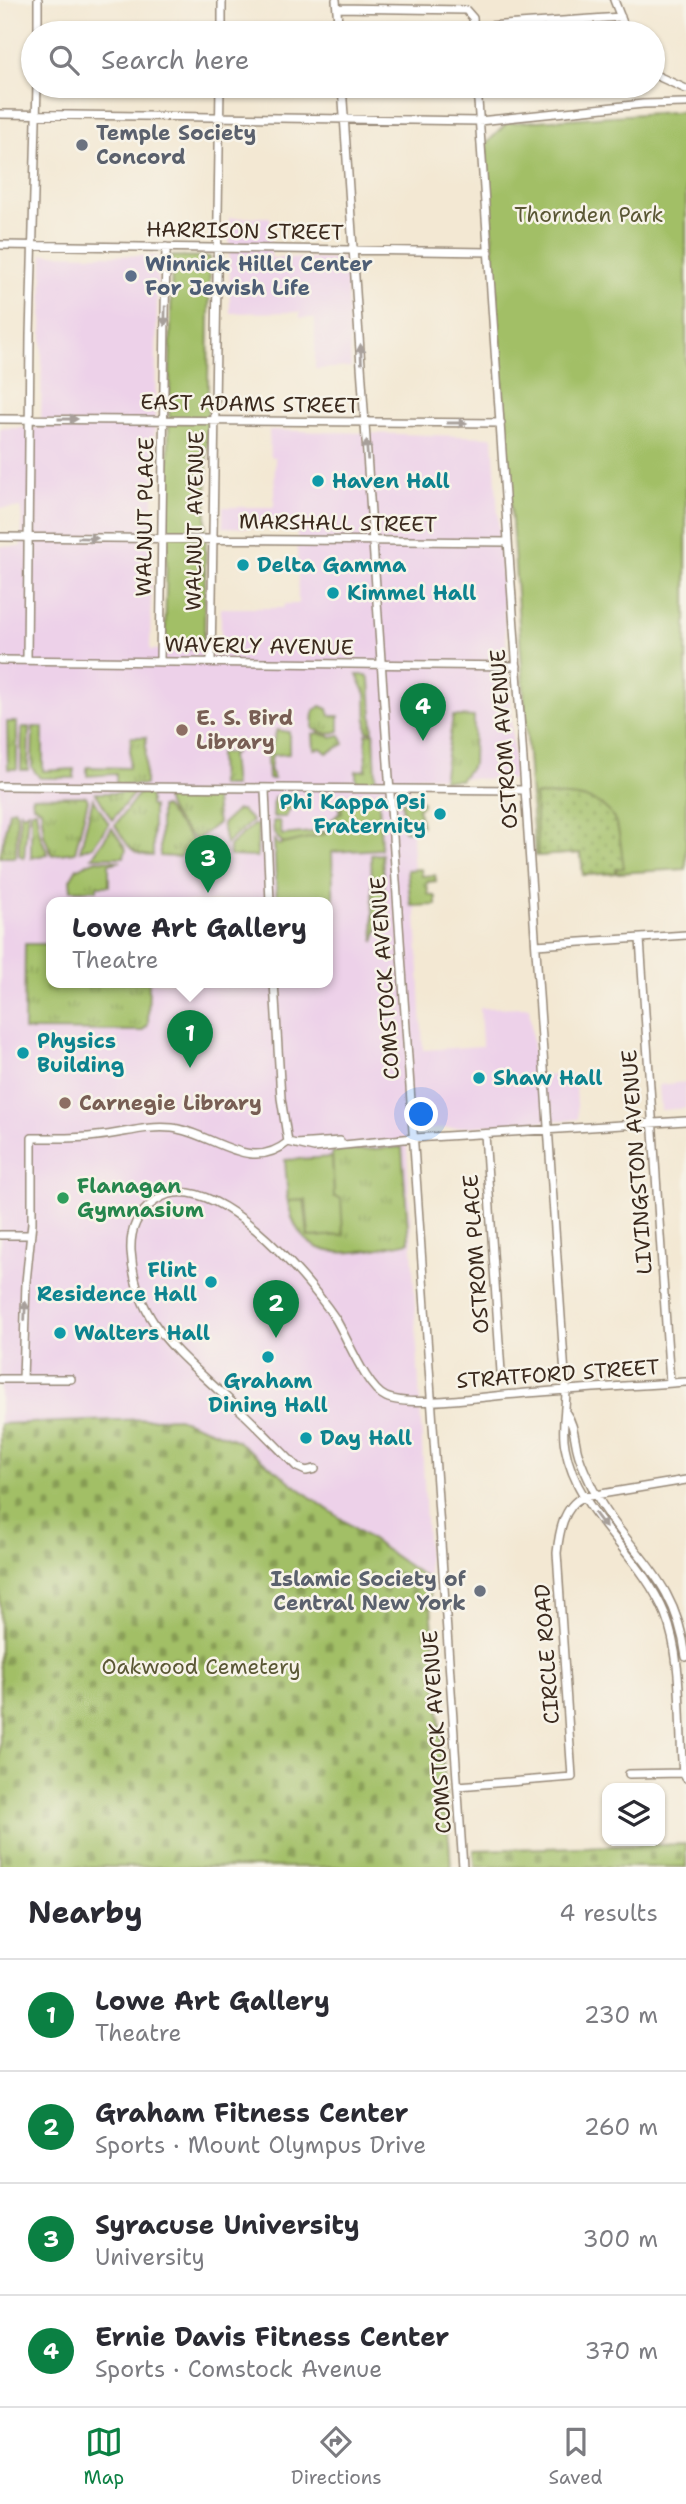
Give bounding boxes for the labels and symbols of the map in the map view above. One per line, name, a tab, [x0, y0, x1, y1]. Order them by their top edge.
place label: Temple Society Concord	[96, 119, 256, 171]
marker: Temple Society Concord	[74, 137, 90, 153]
park label: Thornden Park	[514, 201, 664, 229]
street label: HARRISON STREET	[146, 215, 344, 247]
place label: Winnick Hillel Center For Jewish Life	[145, 250, 373, 302]
marker: Winnick Hillel Center For Jewish Life	[123, 268, 139, 284]
one-way arrow	[159, 305, 170, 327]
one-way arrow	[356, 343, 367, 365]
street label: EAST ADAMS STREET	[140, 388, 360, 420]
one-way arrow	[57, 414, 79, 425]
one-way arrow	[447, 417, 469, 429]
street label: WALNUT AVENUE	[179, 431, 211, 611]
street label: WALNUT PLACE	[130, 437, 160, 597]
one-way arrow	[362, 439, 373, 461]
place label: Haven Hall	[332, 467, 450, 495]
marker: Haven Hall	[310, 473, 326, 489]
street label: MARSHALL STREET	[239, 507, 437, 539]
one-way arrow	[77, 532, 99, 544]
place label: Delta Gamma	[257, 551, 407, 579]
marker: Delta Gamma	[235, 557, 251, 573]
place label: Kimmel Hall	[347, 579, 476, 607]
marker: Kimmel Hall	[325, 585, 341, 601]
street label: WAVERLY AVENUE	[164, 630, 354, 662]
street label: OSTROM AVENUE	[484, 648, 524, 830]
pin: 4	[400, 683, 446, 741]
place label: E. S. Bird Library	[196, 704, 293, 756]
marker: E. S. Bird Library	[174, 722, 190, 738]
place label: Phi Kappa Psi Fraternity	[279, 788, 426, 840]
marker: Phi Kappa Psi Fraternity	[432, 806, 448, 822]
pin: 3	[185, 835, 231, 893]
street label: COMSTOCK AVENUE	[364, 875, 406, 1081]
pin: 1	[167, 1010, 213, 1068]
place label: Physics Building	[37, 1027, 124, 1079]
marker: Physics Building	[15, 1045, 31, 1061]
street label: LIVINGSTON AVENUE	[615, 1049, 659, 1275]
place label: Shaw Hall	[493, 1064, 603, 1092]
marker: Shaw Hall	[471, 1070, 487, 1086]
place label: Carnegie Library	[79, 1089, 262, 1117]
marker: Carnegie Library	[57, 1095, 73, 1111]
your location	[404, 1097, 438, 1131]
place label: Flanagan Gymnasium	[77, 1172, 204, 1224]
street label: OSTROM PLACE	[456, 1173, 496, 1335]
marker: Flanagan Gymnasium	[55, 1190, 71, 1206]
place label: Flint Residence Hall	[37, 1256, 197, 1308]
marker: Flint Residence Hall	[203, 1274, 219, 1290]
pin: 2	[253, 1280, 299, 1338]
one-way arrow	[19, 1300, 30, 1322]
place label: Walters Hall	[74, 1319, 210, 1347]
marker: Walters Hall	[52, 1325, 68, 1341]
marker: Graham Dining Hall	[260, 1349, 276, 1365]
street label: STRATFORD STREET	[456, 1353, 660, 1395]
place label: Graham Dining Hall	[208, 1367, 328, 1419]
place label: Day Hall	[320, 1424, 412, 1452]
marker: Day Hall	[298, 1430, 314, 1446]
one-way arrow	[593, 1511, 607, 1529]
place label: Islamic Society of Central New York	[270, 1565, 467, 1617]
marker: Islamic Society of Central New York	[472, 1583, 488, 1599]
street label: CIRCLE ROAD	[528, 1583, 566, 1725]
street label: COMSTOCK AVENUE	[416, 1629, 458, 1835]
park label: Oakwood Cemetery	[101, 1653, 301, 1681]

